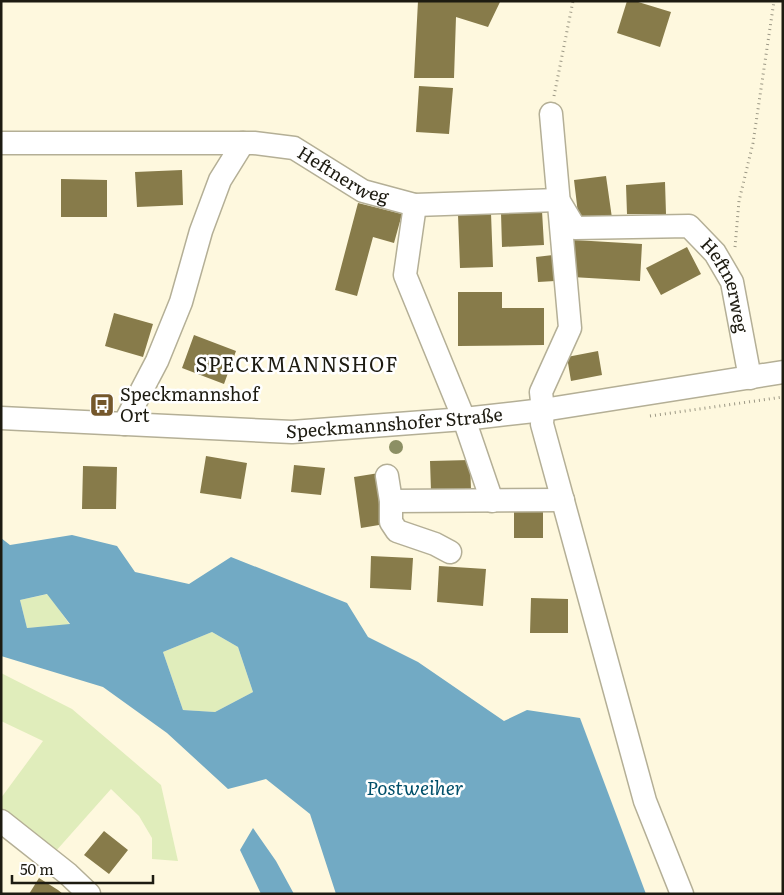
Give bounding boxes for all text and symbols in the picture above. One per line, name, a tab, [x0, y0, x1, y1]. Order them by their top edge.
street label: Heftnerweg	[293, 138, 393, 210]
street label: Heftnerweg	[695, 231, 756, 336]
district label: SPECKMANNSHOF	[195, 348, 399, 378]
place label: Speckmannshof Ort	[120, 380, 261, 428]
bus stop icon: Speckmannshof Ort	[89, 392, 115, 418]
street label: Speckmannshofer Straße	[285, 400, 504, 444]
water label: Postweiher	[366, 773, 464, 801]
scale bar	[12, 852, 154, 884]
text: 50 m	[20, 857, 54, 880]

